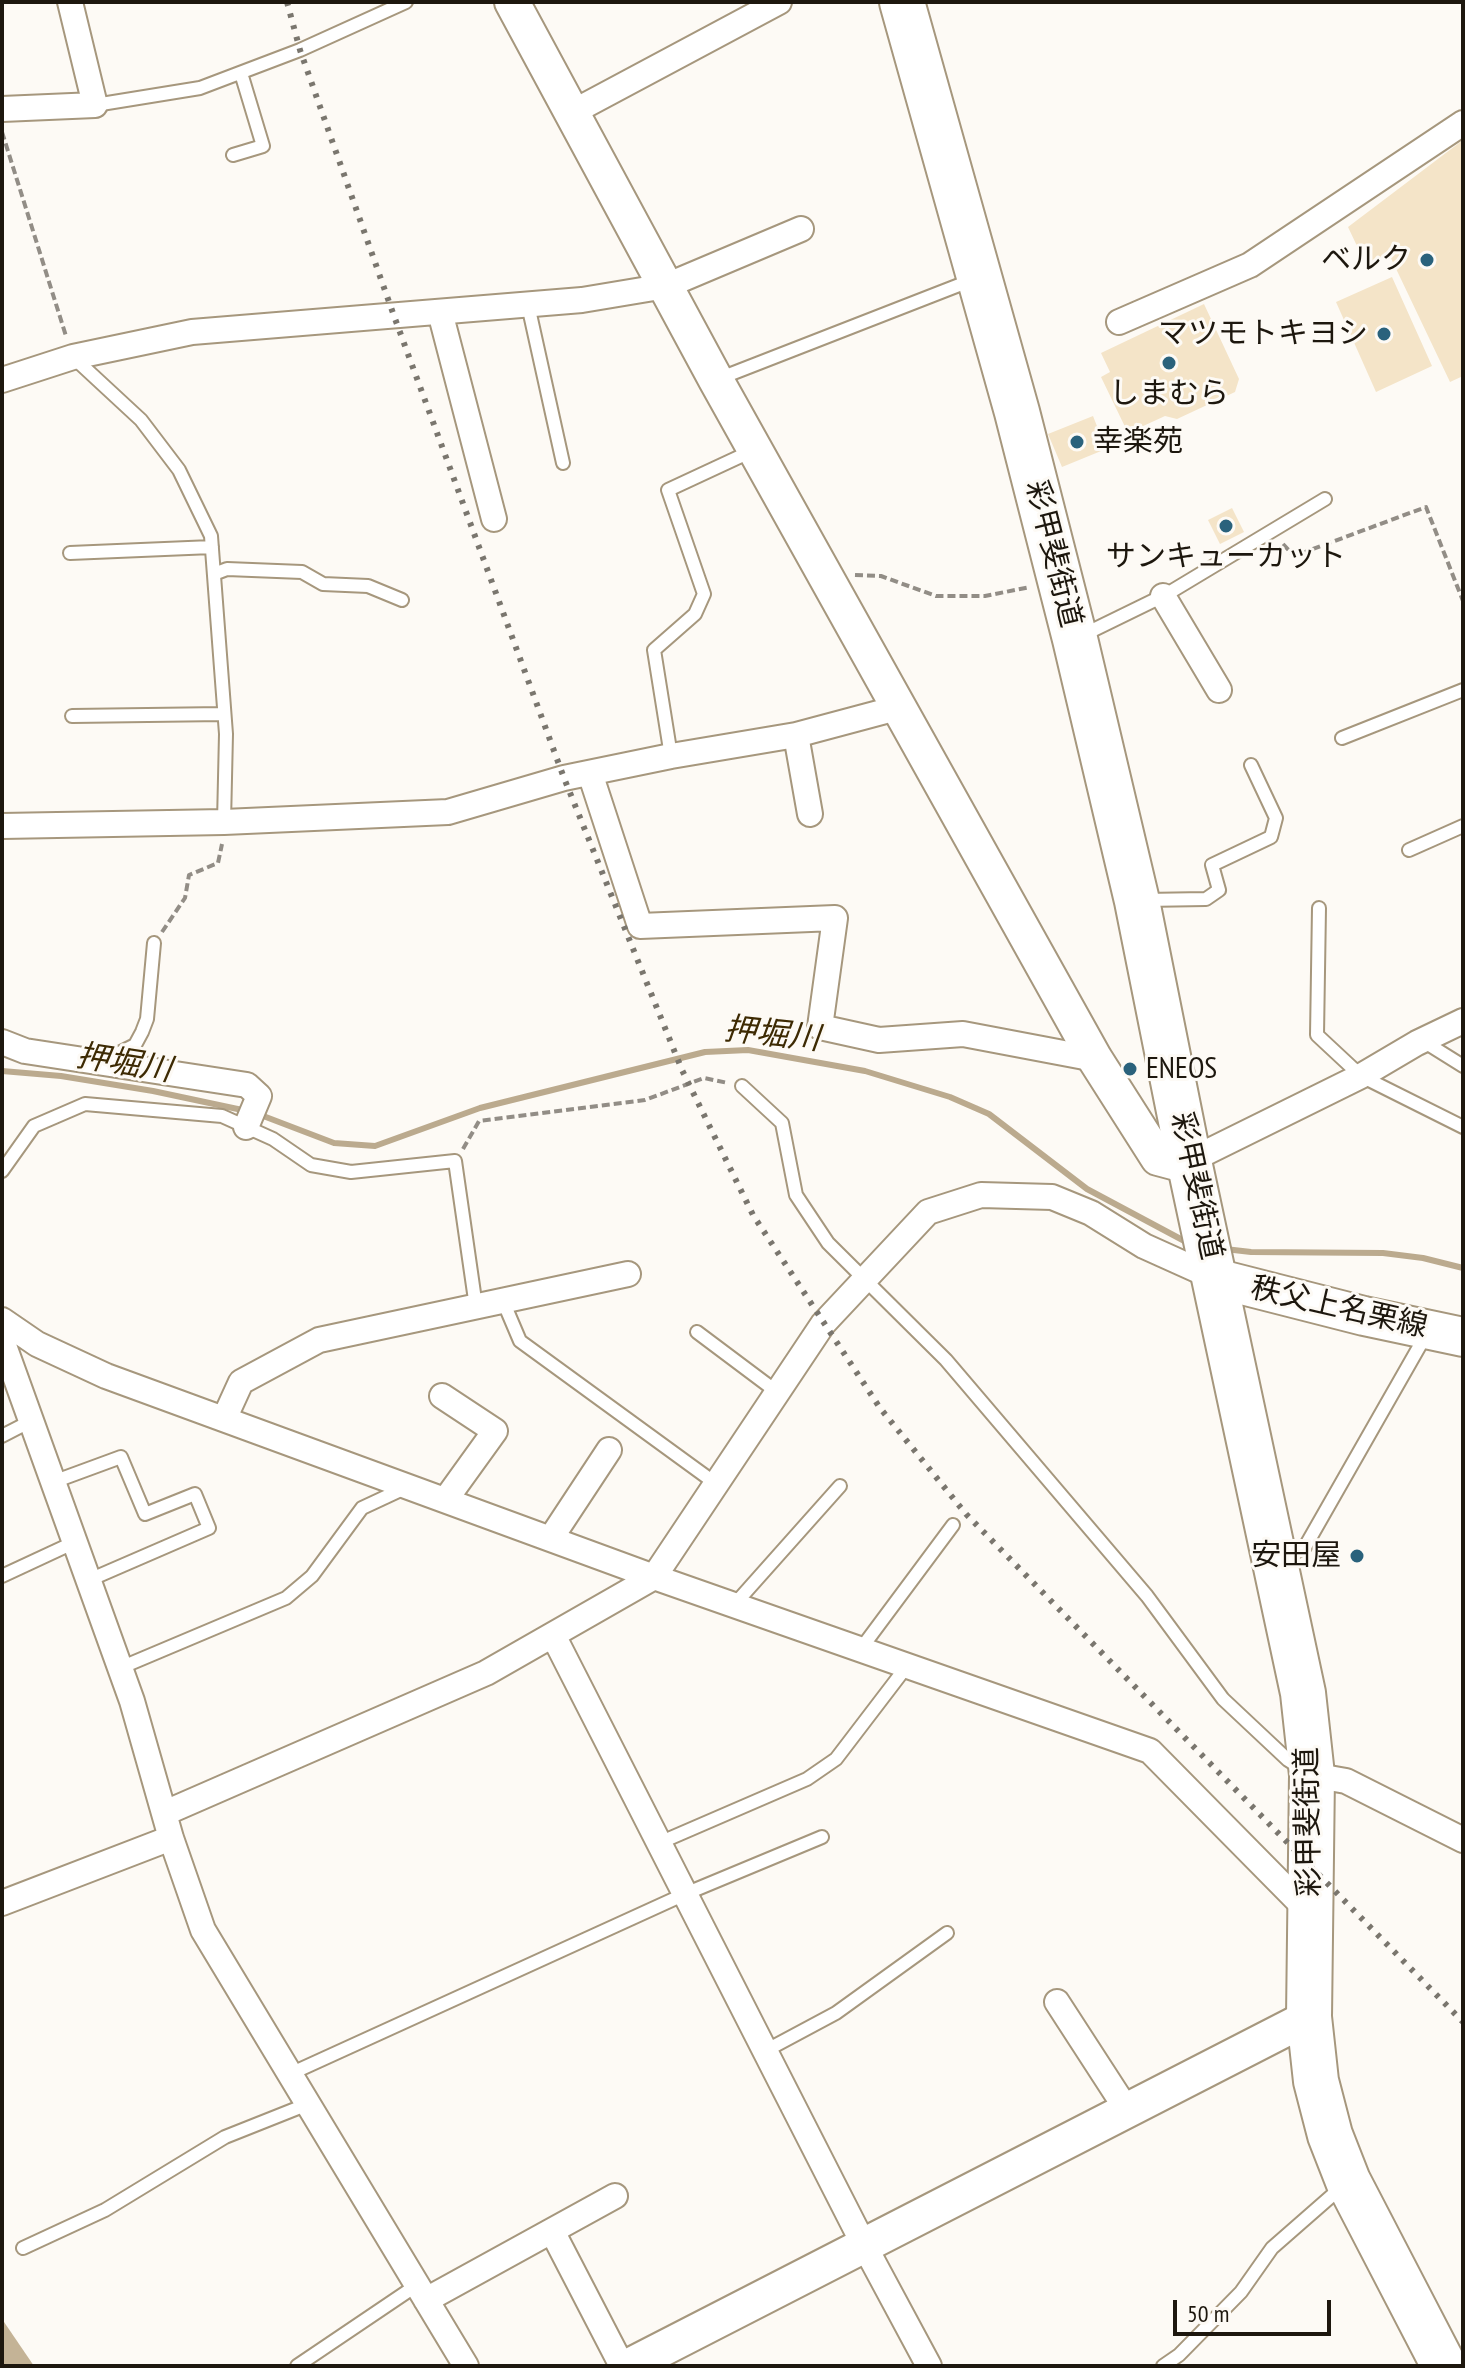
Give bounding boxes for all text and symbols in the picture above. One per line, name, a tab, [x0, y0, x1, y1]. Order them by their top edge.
place label: ベルク	[1321, 242, 1411, 278]
marker: ベルク	[1418, 251, 1436, 269]
place label: マツモトキヨシ	[1158, 316, 1368, 352]
marker: マツモトキヨシ	[1375, 325, 1393, 343]
marker: しまむら	[1160, 354, 1178, 372]
place label: しまむら	[1109, 376, 1229, 412]
place label: 幸楽苑	[1093, 424, 1183, 460]
marker: 幸楽苑	[1068, 433, 1086, 451]
street label: 彩甲斐街道	[1017, 477, 1089, 631]
marker: サンキューカット	[1217, 517, 1235, 535]
place label: サンキューカット	[1106, 539, 1346, 575]
water label: 押堀川	[722, 1011, 822, 1059]
water label: 押堀川	[74, 1038, 174, 1090]
place label: ENEOS	[1146, 1051, 1217, 1087]
marker: ENEOS	[1121, 1060, 1139, 1078]
street label: 彩甲斐街道	[1163, 1109, 1229, 1263]
street label: 秩父上名栗線	[1247, 1270, 1431, 1346]
place label: 安田屋	[1251, 1538, 1341, 1574]
marker: 安田屋	[1348, 1547, 1366, 1565]
street label: 彩甲斐街道	[1290, 1747, 1328, 1897]
scale bar	[1177, 2284, 1335, 2334]
text: 50 m	[1187, 2298, 1229, 2329]

